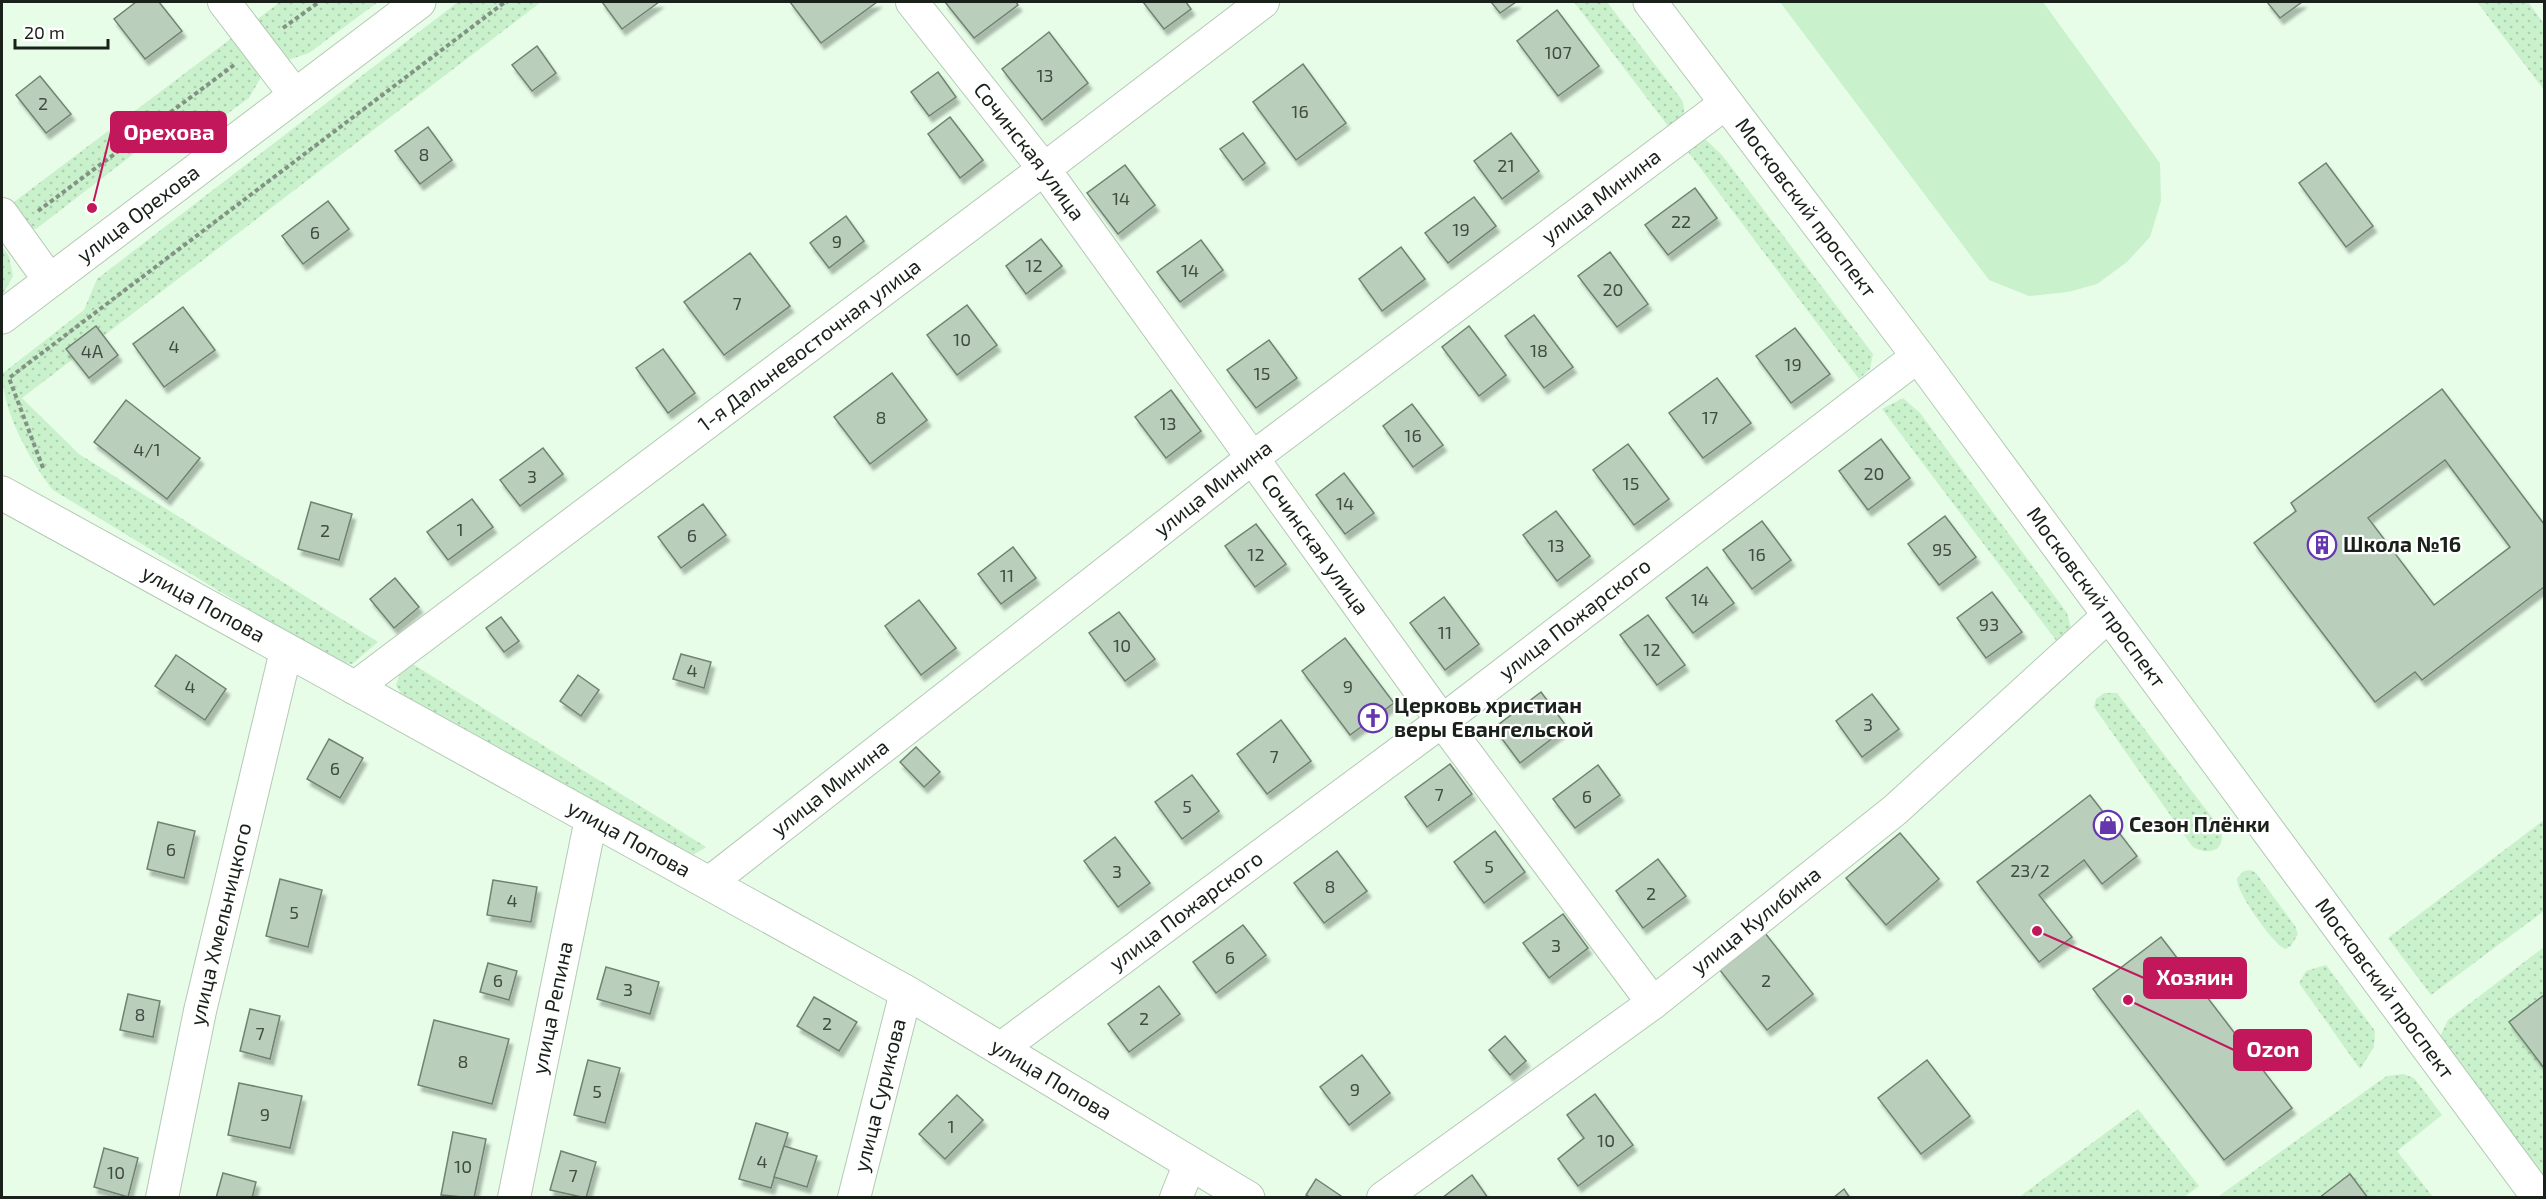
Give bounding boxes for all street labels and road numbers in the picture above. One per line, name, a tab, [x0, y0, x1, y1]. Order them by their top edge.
street label: Сочинская улица	[969, 77, 1091, 225]
street label: Московский проспект	[1731, 112, 1883, 301]
street label: улица Минина	[1536, 142, 1665, 249]
street label: улица Орехова	[71, 159, 204, 268]
street label: 1-я Дальневосточная улица	[692, 252, 925, 436]
street label: улица Минина	[1148, 434, 1276, 542]
street label: Сочинская улица	[1257, 469, 1375, 619]
street label: Московский проспект	[2022, 501, 2172, 692]
street label: улица Пожарского	[1493, 552, 1655, 685]
street label: улица Попова	[138, 559, 270, 647]
street label: улица Минина	[766, 733, 893, 841]
street label: улица Попова	[563, 794, 695, 882]
street label: улица Хмельницкого	[183, 820, 256, 1028]
street label: улица Пожарского	[1104, 844, 1267, 975]
street label: улица Кулибина	[1685, 860, 1825, 980]
street label: Московский проспект	[2311, 892, 2461, 1083]
street label: улица Репина	[525, 939, 577, 1077]
street label: улица Сурикова	[847, 1016, 910, 1174]
street label: улица Попова	[986, 1032, 1117, 1124]

